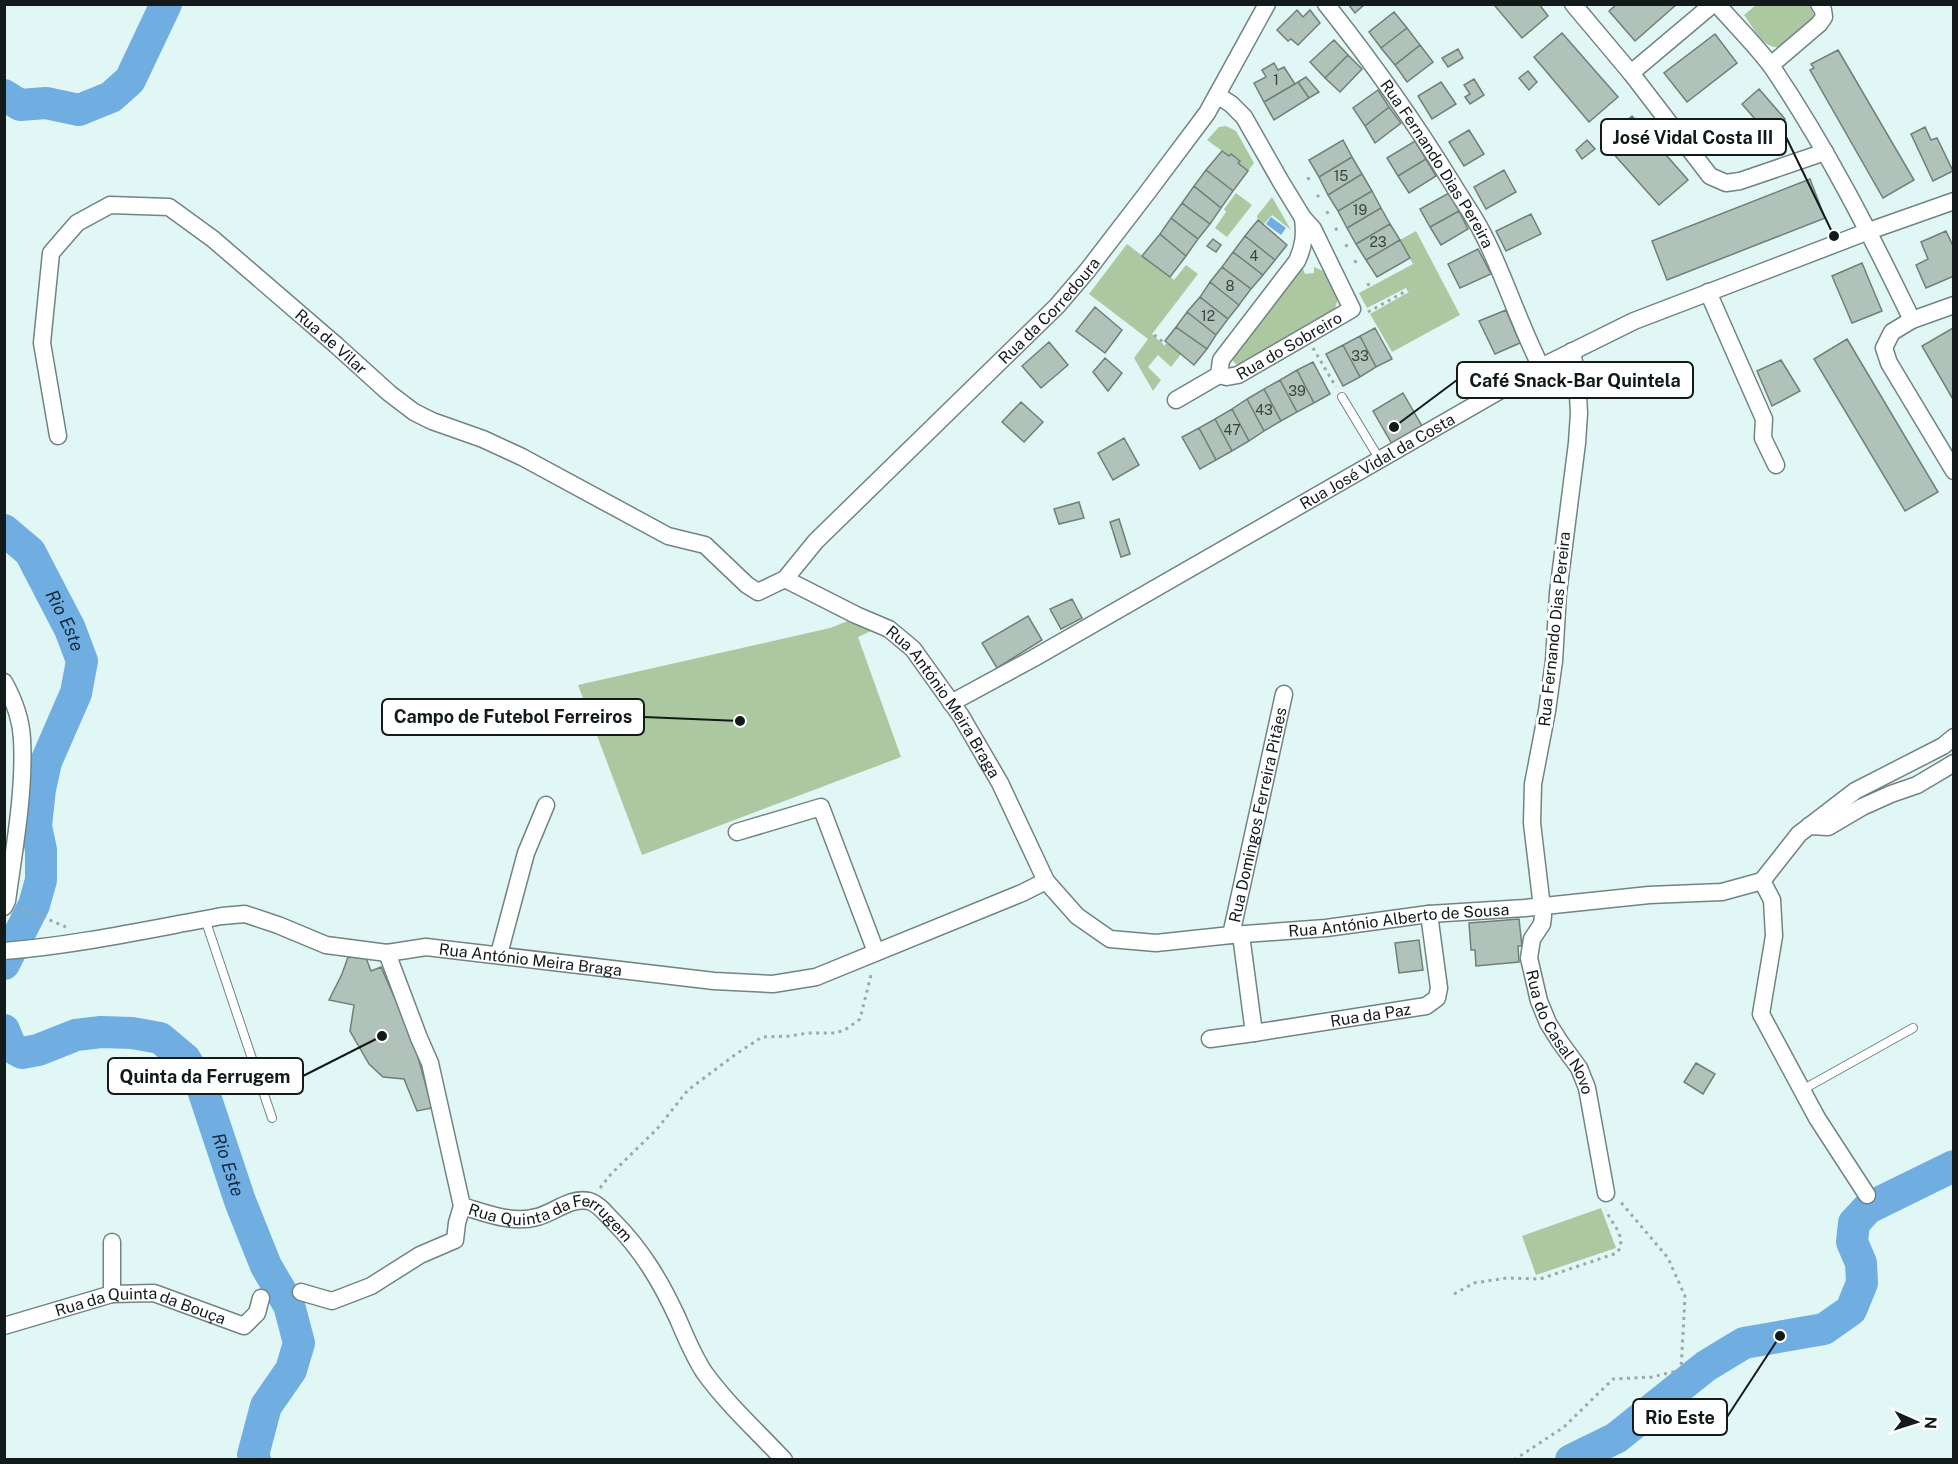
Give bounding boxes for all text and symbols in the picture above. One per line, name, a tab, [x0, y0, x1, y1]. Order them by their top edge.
house number: 1	[1273, 72, 1279, 88]
street label: Rua Fernando Dias Pereira	[1376, 76, 1497, 251]
callout: José Vidal Costa III	[1601, 119, 1786, 155]
text: José Vidal Costa III	[1613, 127, 1773, 148]
house number: 15	[1334, 168, 1348, 184]
house number: 19	[1353, 202, 1367, 218]
house number: 23	[1369, 234, 1387, 250]
house number: 4	[1250, 248, 1259, 264]
street label: Rua da Corredoura	[995, 254, 1104, 368]
house number: 8	[1225, 278, 1235, 294]
street label: Rua de Vilar	[291, 305, 371, 378]
house number: 12	[1201, 308, 1215, 324]
street label: Rua do Sobreiro	[1233, 308, 1345, 384]
house number: 33	[1351, 348, 1369, 364]
callout: Café Snack-Bar Quintela	[1457, 362, 1693, 398]
text: Café Snack-Bar Quintela	[1469, 370, 1681, 391]
house number: 39	[1288, 383, 1306, 399]
house number: 43	[1255, 402, 1273, 418]
street label: Rua José Vidal da Costa	[1296, 410, 1458, 513]
house number: 47	[1223, 422, 1241, 438]
street label: Rua Fernando Dias Pereira	[1535, 531, 1574, 727]
water label: Rio Este	[41, 586, 88, 654]
street label: Rua António Meira Braga	[882, 622, 1004, 782]
callout: Campo de Futebol Ferreiros	[382, 699, 644, 735]
text: Campo de Futebol Ferreiros	[394, 706, 632, 727]
street label: Rua Domingos Ferreira Pitães	[1225, 706, 1291, 924]
street label: Rua António Alberto de Sousa	[1288, 900, 1510, 941]
street label: Rua António Meira Braga	[438, 940, 623, 980]
street label: Rua do Casal Novo	[1522, 968, 1597, 1096]
street label: Rua da Paz	[1329, 999, 1413, 1031]
callout: Quinta da Ferrugem	[108, 1058, 303, 1094]
text: Quinta da Ferrugem	[120, 1066, 290, 1087]
water label: Rio Este	[208, 1130, 249, 1199]
street label: Rua Quinta da Ferrugem	[466, 1191, 636, 1246]
street label: Rua da Quinta da Bouça	[53, 1284, 228, 1328]
north arrow	[1886, 1392, 1946, 1452]
callout: Rio Este	[1633, 1399, 1727, 1435]
text: Rio Este	[1645, 1407, 1715, 1428]
text: N	[1921, 1416, 1940, 1430]

